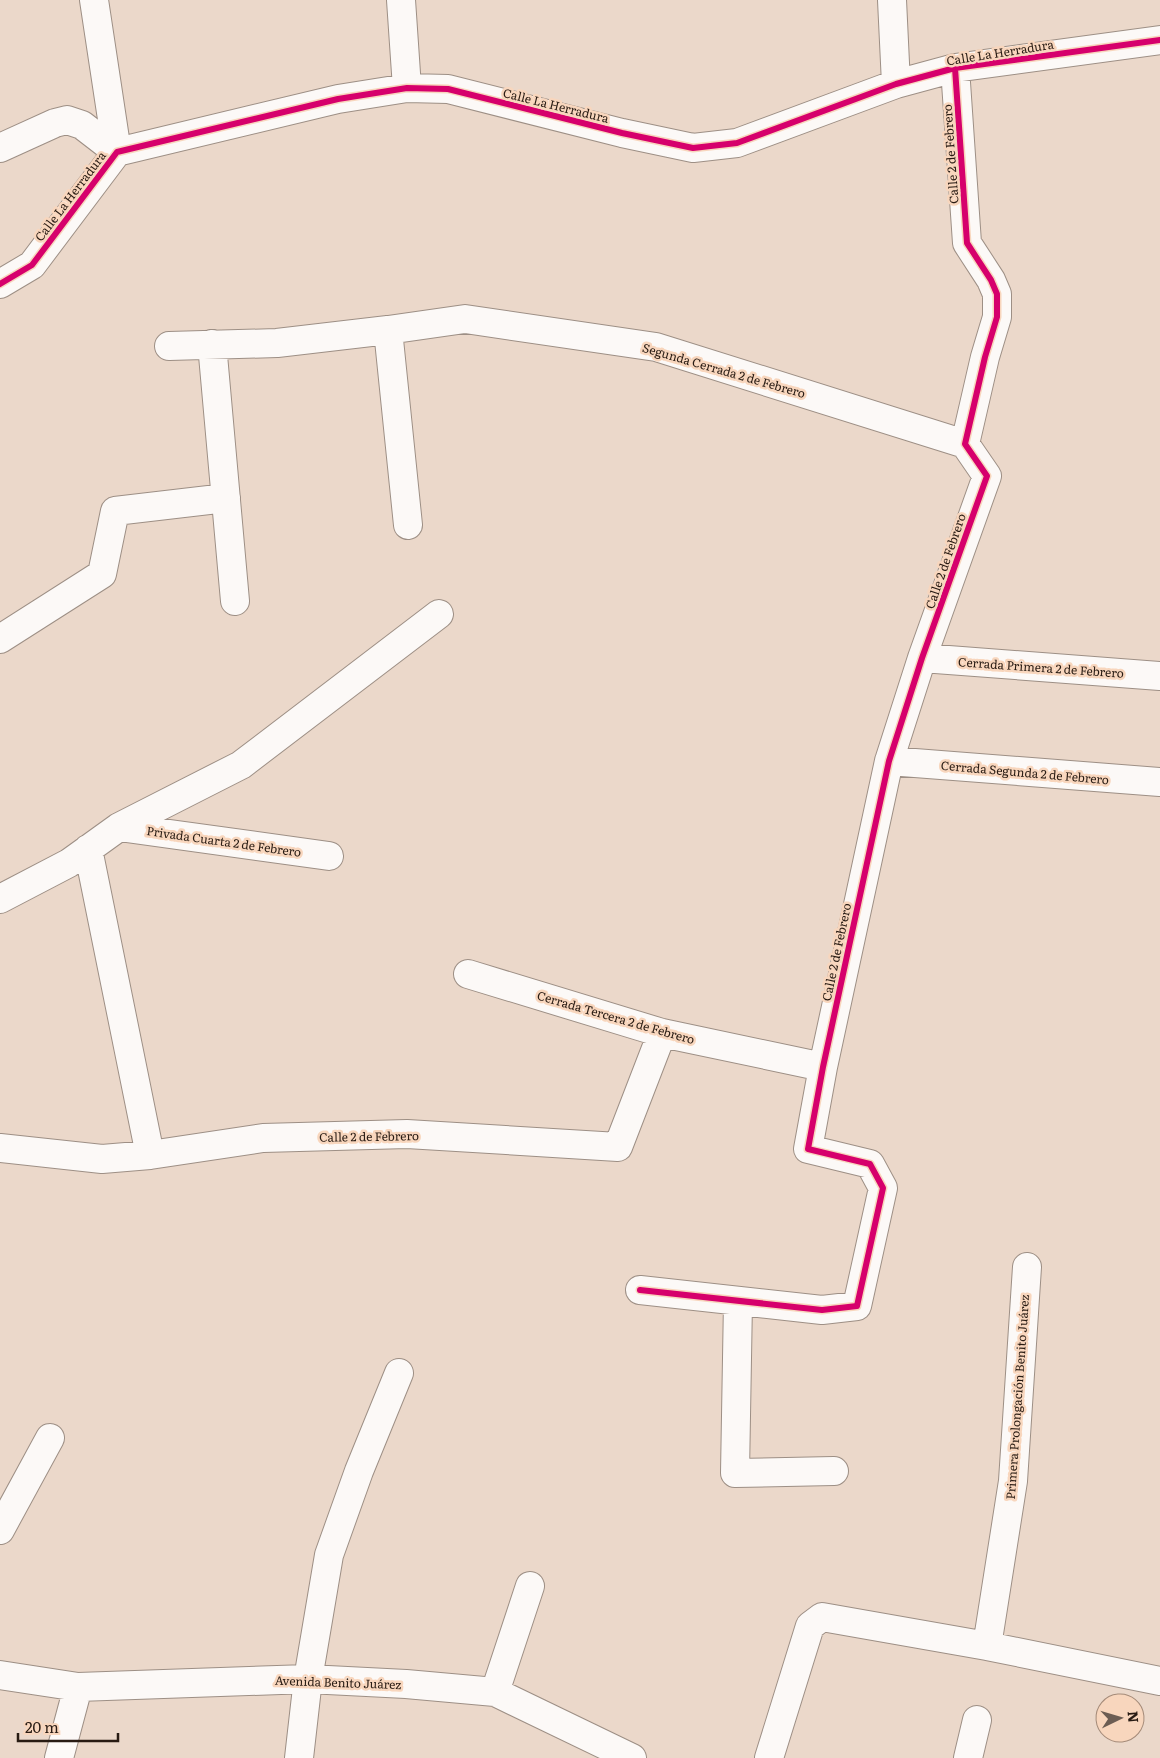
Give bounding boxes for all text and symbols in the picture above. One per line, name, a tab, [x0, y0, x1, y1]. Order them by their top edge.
street label: Calle La Herradura	[945, 35, 1056, 69]
street label: Calle La Herradura	[501, 83, 611, 127]
street label: Calle 2 de Febrero	[938, 104, 962, 204]
street label: Calle La Herradura	[30, 147, 110, 245]
street label: Segunda Cerrada 2 de Febrero	[640, 338, 808, 402]
street label: Calle 2 de Febrero	[920, 511, 970, 611]
street label: Cerrada Primera 2 de Febrero	[958, 652, 1124, 682]
street label: Cerrada Segunda 2 de Febrero	[940, 756, 1110, 788]
street label: Privada Cuarta 2 de Febrero	[145, 821, 303, 861]
street label: Calle 2 de Febrero	[817, 901, 855, 1003]
street label: Cerrada Tercera 2 de Febrero	[535, 986, 697, 1048]
street label: Calle 2 de Febrero	[319, 1126, 419, 1146]
street label: Primera Prolongación Benito Juárez	[1001, 1294, 1033, 1500]
street label: Avenida Benito Juárez	[274, 1671, 402, 1693]
north arrow	[1095, 1693, 1145, 1743]
scale bar	[18, 1710, 118, 1742]
text: N	[1123, 1710, 1144, 1724]
text: 20 m	[25, 1715, 59, 1738]

